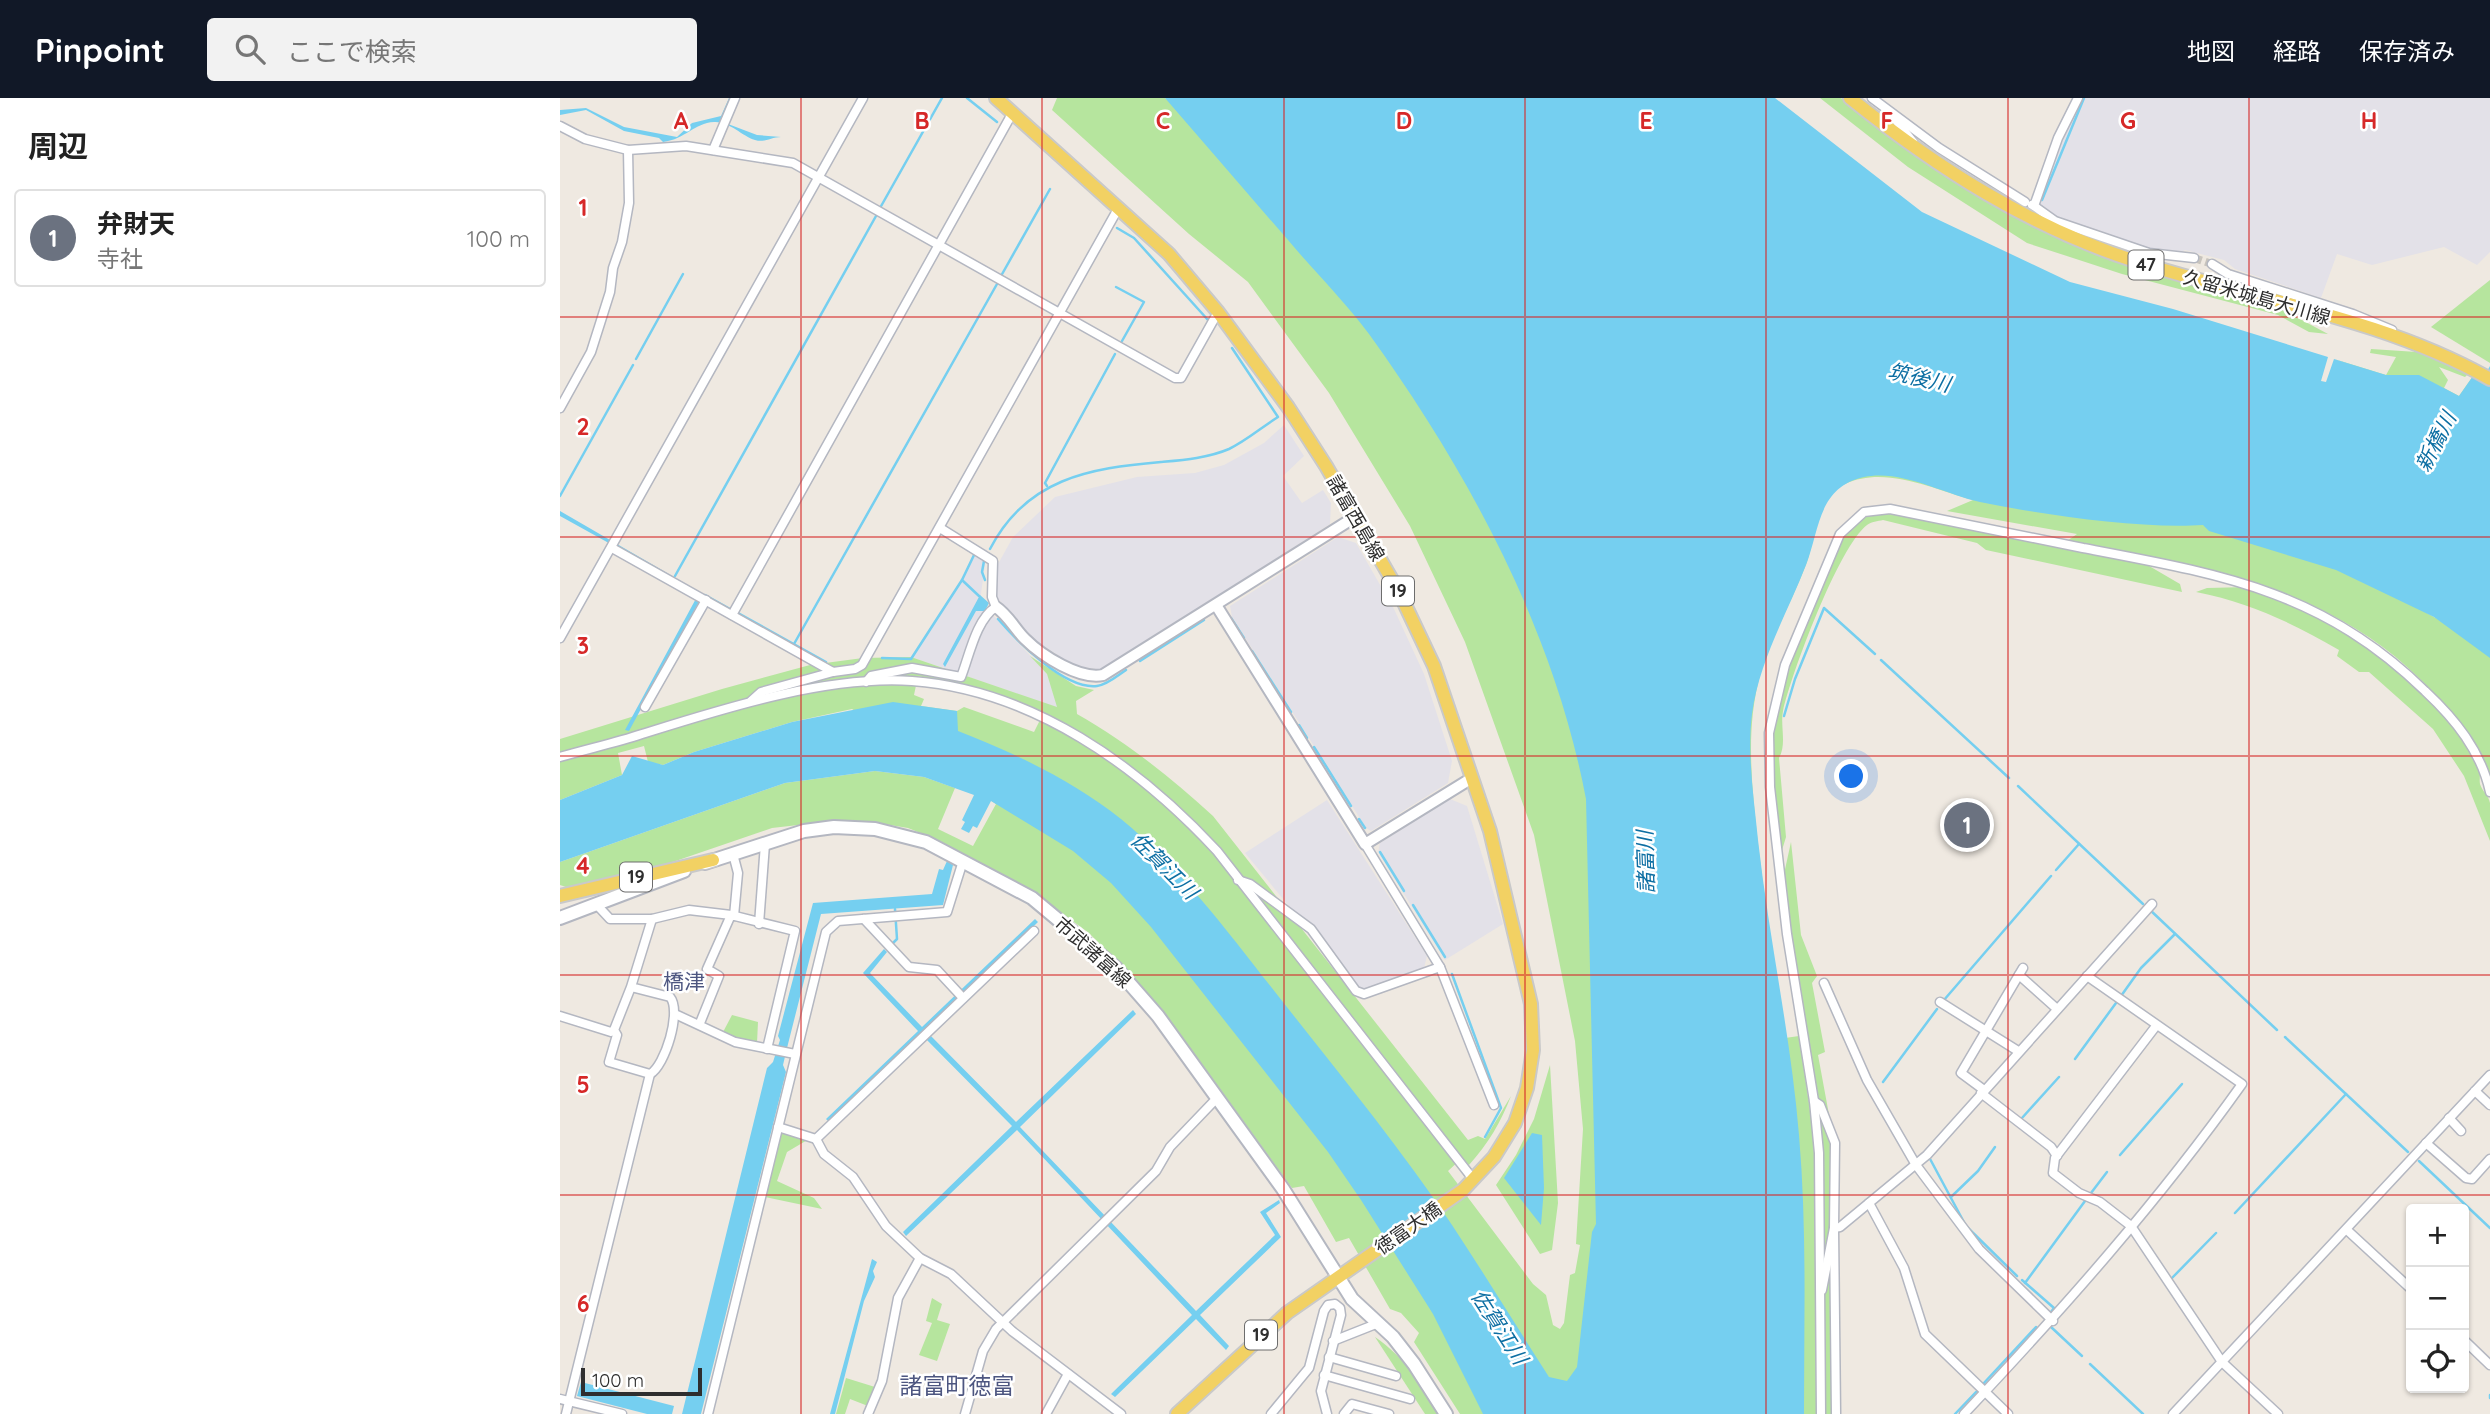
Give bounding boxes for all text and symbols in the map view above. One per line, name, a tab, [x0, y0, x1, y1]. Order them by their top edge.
search box	[207, 18, 697, 81]
text: Pinpoint	[35, 29, 165, 70]
icon: search	[231, 30, 269, 68]
text: ここで検索	[287, 35, 417, 68]
text: 地図	[2187, 36, 2235, 66]
text: 経路	[2273, 36, 2321, 66]
text: 保存済み	[2359, 36, 2455, 66]
text: A	[674, 106, 689, 135]
text: B	[914, 106, 930, 135]
text: C	[1156, 106, 1170, 135]
text: D	[1396, 106, 1412, 135]
text: E	[1639, 106, 1653, 135]
text: F	[1881, 106, 1893, 135]
text: G	[2120, 106, 2136, 135]
text: H	[2361, 106, 2377, 135]
text: 周辺	[28, 127, 88, 165]
text: 1	[579, 193, 587, 222]
text: 弁財天	[97, 207, 175, 240]
text: 1	[49, 224, 57, 253]
text: 100 m	[467, 224, 530, 253]
text: 寺社	[97, 244, 143, 273]
road number: 47	[2128, 250, 2164, 280]
street label: 久留米城島大川線	[2181, 265, 2333, 329]
water label: 筑後川	[1886, 357, 1955, 397]
water label: 新橋川	[2409, 406, 2462, 476]
text: 2	[576, 412, 590, 441]
street label: 諸富西島線	[1322, 471, 1390, 565]
road number: 19	[1382, 576, 1414, 606]
text: 3	[577, 631, 589, 660]
your location	[1834, 759, 1868, 793]
pin: 1	[1944, 799, 1990, 851]
water label: 佐賀江川	[1126, 826, 1205, 906]
water label: 諸富川	[1631, 828, 1659, 894]
text: 4	[576, 851, 590, 880]
road number: 19	[620, 862, 652, 892]
street label: 市武諸富線	[1050, 911, 1136, 993]
district label: 橋津	[663, 968, 705, 994]
text: 5	[576, 1070, 590, 1099]
street label: 徳富大橋	[1370, 1196, 1446, 1260]
map controls	[2406, 1204, 2469, 1393]
button: +	[2406, 1204, 2469, 1267]
button: −	[2406, 1267, 2469, 1330]
water label: 佐賀江川	[1466, 1284, 1535, 1370]
text: 6	[577, 1289, 589, 1318]
road number: 19	[1245, 1320, 1277, 1350]
button: locate	[2406, 1330, 2469, 1393]
scale bar	[581, 1365, 702, 1397]
text: 100 m	[592, 1368, 644, 1392]
district label: 諸富町徳富	[900, 1371, 1015, 1400]

